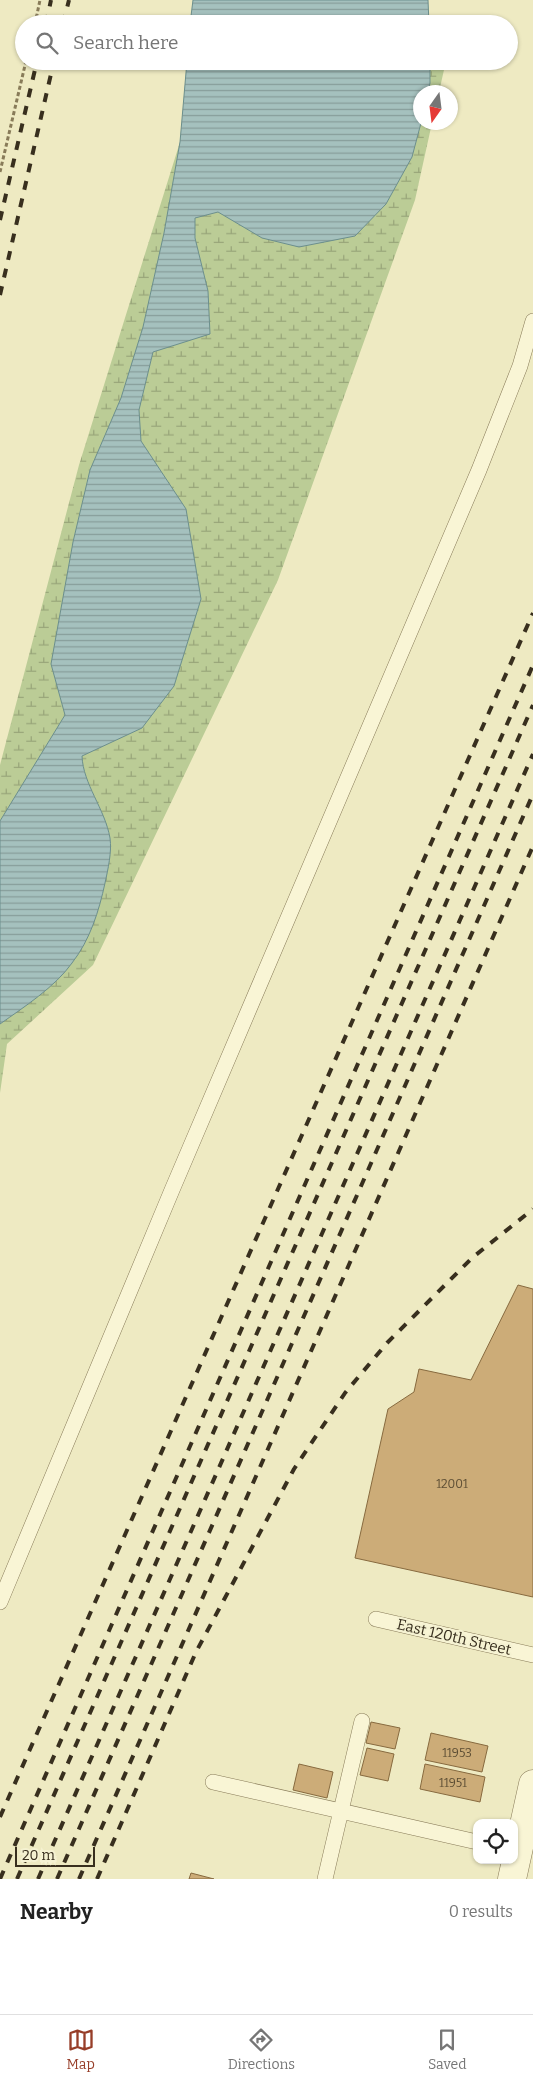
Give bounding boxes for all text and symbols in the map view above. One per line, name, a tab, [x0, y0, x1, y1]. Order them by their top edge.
search box	[15, 15, 518, 70]
icon: search	[33, 29, 61, 57]
text: Search here	[73, 31, 178, 54]
north arrow	[413, 85, 458, 130]
house number: 12001	[436, 1477, 468, 1491]
street label: East 120th Street	[395, 1615, 513, 1659]
house number: 11953	[442, 1746, 472, 1760]
house number: 11951	[439, 1776, 467, 1790]
map controls	[473, 1819, 518, 1864]
button: locate	[473, 1819, 518, 1864]
scale bar	[15, 1844, 95, 1867]
text: 20 m	[22, 1847, 55, 1864]
text: Nearby	[20, 1899, 93, 1925]
text: 0 results	[449, 1902, 513, 1921]
tab: Map	[66, 2026, 95, 2073]
tab: Directions	[228, 2026, 295, 2073]
tab: Saved	[428, 2026, 467, 2073]

